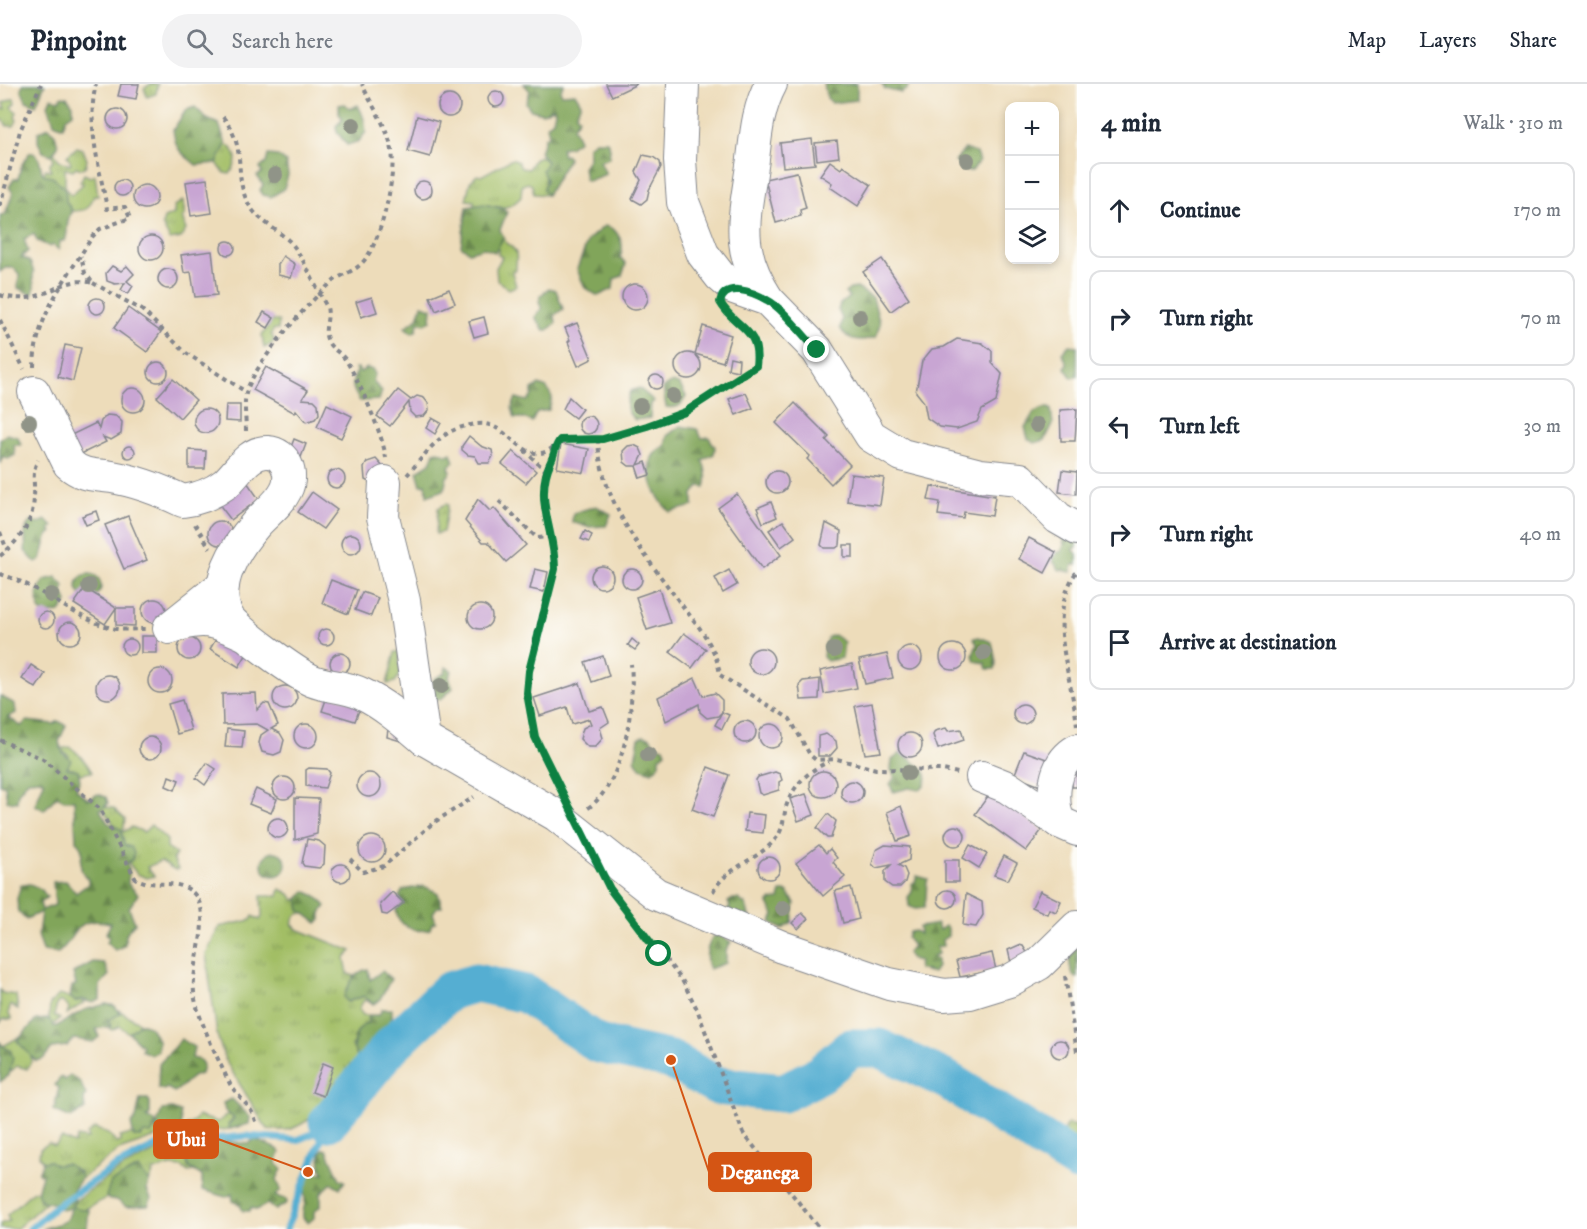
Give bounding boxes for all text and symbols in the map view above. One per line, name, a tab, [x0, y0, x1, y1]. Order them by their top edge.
search box	[162, 14, 582, 68]
text: Pinpoint	[30, 24, 126, 59]
icon: search	[183, 25, 216, 58]
text: Search here	[231, 28, 333, 55]
text: Map	[1347, 28, 1386, 54]
text: Layers	[1419, 28, 1477, 54]
text: Share	[1510, 28, 1557, 54]
map controls	[1005, 102, 1059, 264]
button: +	[1005, 102, 1059, 156]
text: 4 min	[1101, 107, 1161, 140]
text: Walk · 310 m	[1463, 111, 1563, 136]
button: −	[1005, 156, 1059, 210]
icon: ahead	[1103, 194, 1136, 227]
text: Continue	[1160, 197, 1241, 224]
text: 170 m	[1513, 198, 1561, 223]
button: layers	[1005, 210, 1059, 264]
icon: right	[1103, 302, 1136, 335]
text: Turn right	[1160, 305, 1253, 332]
text: 70 m	[1520, 306, 1561, 331]
route end	[803, 336, 829, 362]
icon: left	[1103, 410, 1136, 443]
text: Turn left	[1160, 413, 1240, 440]
text: 30 m	[1523, 414, 1561, 439]
icon: right	[1103, 518, 1136, 551]
text: Turn right	[1160, 521, 1253, 548]
text: 40 m	[1519, 522, 1561, 547]
icon: arrive	[1103, 626, 1136, 659]
text: Arrive at destination	[1160, 629, 1337, 656]
route start	[645, 940, 671, 966]
callout: Ubui	[154, 1120, 218, 1158]
text: Ubui	[166, 1128, 206, 1153]
callout: Deganega	[709, 1153, 811, 1191]
text: Deganega	[721, 1161, 800, 1186]

